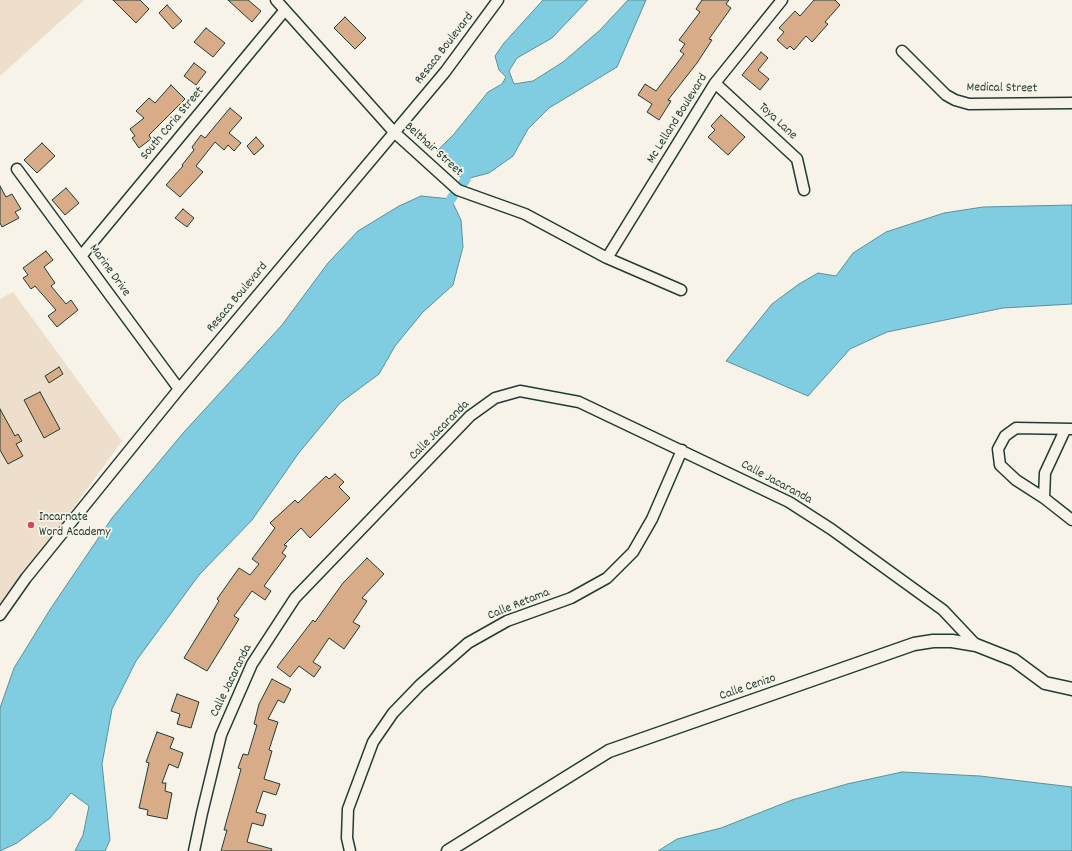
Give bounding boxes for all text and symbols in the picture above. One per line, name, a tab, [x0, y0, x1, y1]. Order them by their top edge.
street label: Resaca Boulevard	[412, 10, 478, 88]
street label: Mc Lelland Boulevard	[644, 71, 712, 167]
street label: Medical Street	[966, 81, 1038, 97]
street label: South Coria Street	[138, 84, 208, 164]
street label: Toya Lane	[754, 100, 800, 144]
street label: Belthair Street	[400, 120, 466, 180]
street label: Marine Drive	[85, 242, 133, 300]
street label: Resaca Boulevard	[204, 260, 272, 336]
street label: Calle Jacaranda	[407, 398, 473, 464]
street label: Calle Jacaranda	[738, 458, 814, 508]
place label: Incarnate Word Academy	[39, 510, 111, 541]
marker: Incarnate Word Academy	[26, 520, 36, 530]
street label: Calle Retama	[486, 586, 552, 624]
street label: Calle Jacaranda	[208, 642, 256, 720]
street label: Calle Cenizo	[718, 671, 778, 705]

